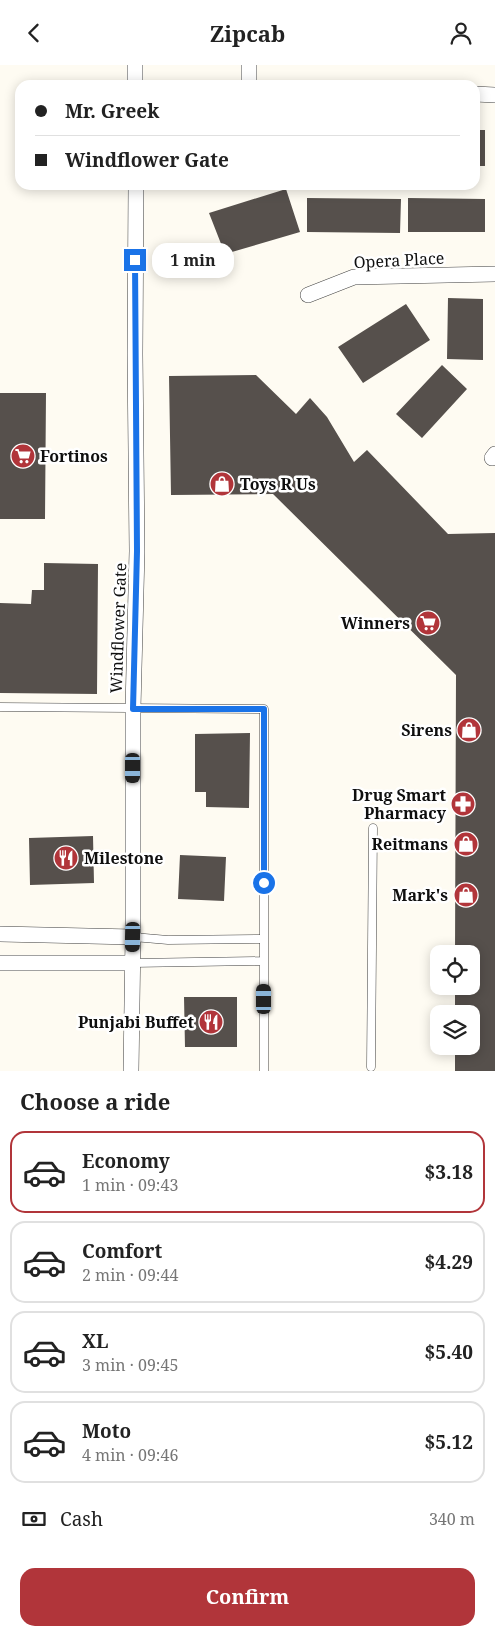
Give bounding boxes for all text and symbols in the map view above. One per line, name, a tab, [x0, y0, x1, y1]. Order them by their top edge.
text: Zipcab	[210, 18, 285, 48]
icon: back	[20, 19, 48, 47]
icon: person	[447, 19, 475, 47]
text: Mr. Greek	[65, 98, 159, 124]
text: Windflower Gate	[65, 147, 229, 173]
callout: 1 min	[152, 243, 235, 277]
street label: Opera Place	[353, 247, 445, 273]
route end	[124, 249, 146, 271]
text: 1 min	[170, 249, 216, 271]
supermarket icon: Fortinos	[10, 443, 36, 469]
place label: Fortinos	[40, 445, 108, 467]
shop icon: Toys R Us	[209, 471, 235, 497]
place label: Toys R Us	[240, 473, 316, 495]
street label: Windflower Gate	[105, 562, 131, 694]
supermarket icon: Winners	[415, 610, 441, 636]
place label: Winners	[341, 612, 410, 634]
shop icon: Sirens	[456, 717, 482, 743]
place label: Sirens	[401, 719, 452, 741]
car	[125, 753, 140, 783]
place label: Drug Smart Pharmacy	[352, 784, 447, 824]
pharmacy icon: Drug Smart Pharmacy	[450, 791, 476, 817]
shop icon: Reitmans	[453, 831, 479, 857]
place label: Reitmans	[372, 833, 448, 855]
restaurant icon: Milestone	[53, 845, 79, 871]
place label: Milestone	[84, 847, 163, 869]
route start	[253, 872, 275, 894]
shop icon: Mark's	[453, 882, 479, 908]
place label: Mark's	[392, 884, 448, 906]
car	[125, 922, 140, 952]
map controls	[430, 945, 480, 1055]
button: locate	[430, 945, 480, 995]
car	[256, 984, 271, 1014]
button: layers	[430, 1005, 480, 1055]
restaurant icon: Punjabi Buffet	[198, 1009, 224, 1035]
place label: Punjabi Buffet	[78, 1011, 195, 1033]
text: Choose a ride	[20, 1086, 170, 1116]
text: Economy	[82, 1148, 170, 1174]
icon: car	[22, 1150, 67, 1195]
text: $3.18	[424, 1159, 473, 1185]
text: 1 min · 09:43	[82, 1174, 178, 1196]
text: Comfort	[82, 1238, 162, 1264]
icon: car	[22, 1240, 67, 1285]
text: $4.29	[424, 1249, 473, 1275]
text: 2 min · 09:44	[82, 1264, 178, 1286]
text: XL	[82, 1328, 108, 1354]
icon: car	[22, 1330, 67, 1375]
text: $5.40	[424, 1339, 473, 1365]
text: 3 min · 09:45	[82, 1354, 178, 1376]
text: Moto	[82, 1418, 131, 1444]
icon: car	[22, 1420, 67, 1465]
text: $5.12	[424, 1429, 473, 1455]
text: 4 min · 09:46	[82, 1444, 178, 1466]
icon: cash	[20, 1505, 48, 1533]
text: Cash	[60, 1506, 103, 1532]
text: 340 m	[429, 1508, 475, 1530]
button: Confirm	[20, 1568, 475, 1626]

